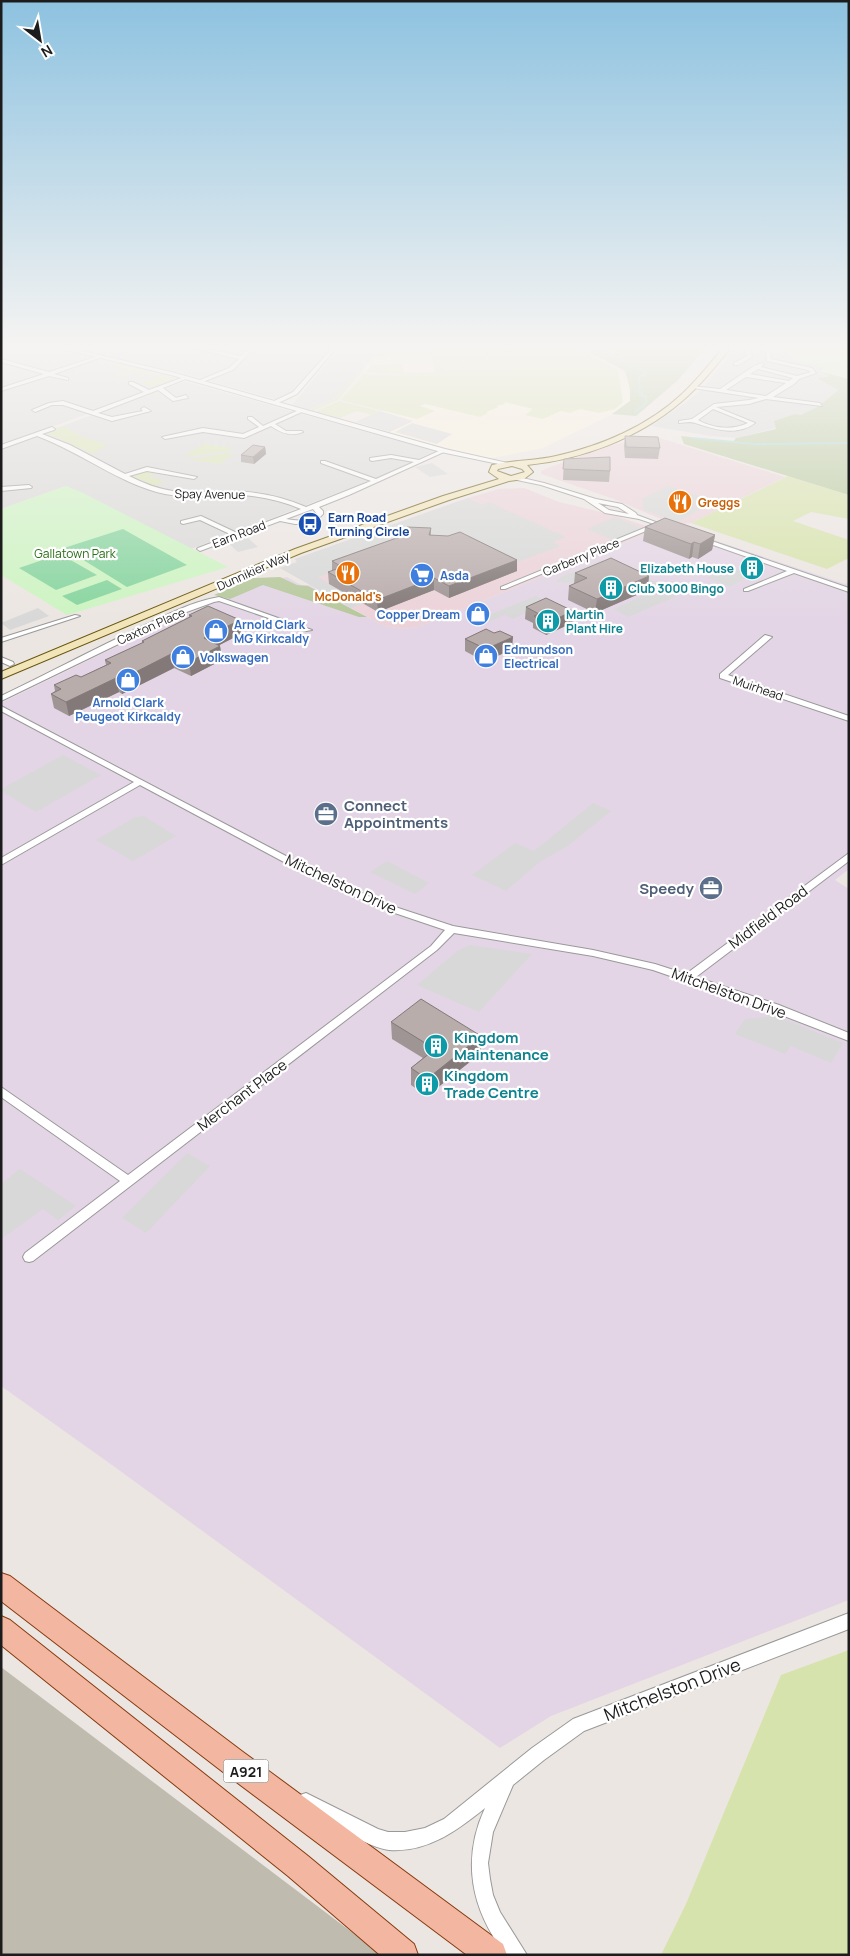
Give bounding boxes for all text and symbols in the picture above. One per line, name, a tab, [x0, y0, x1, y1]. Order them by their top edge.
north arrow	[15, 15, 65, 65]
text: N	[38, 41, 56, 62]
street label: Spay Avenue	[175, 485, 245, 503]
restaurant icon: Greggs	[667, 489, 693, 515]
place label: Greggs	[698, 494, 740, 511]
place label: Earn Road Turning Circle	[328, 509, 409, 540]
bus stop icon: Earn Road Turning Circle	[297, 511, 323, 537]
street label: Earn Road	[210, 516, 268, 552]
street label: Carberry Place	[540, 534, 622, 580]
park label: Gallatown Park	[34, 545, 117, 562]
street label: Dunnikier Way	[214, 547, 293, 595]
building icon: Elizabeth House	[739, 555, 765, 581]
restaurant icon: McDonald's	[335, 560, 361, 586]
place label: Elizabeth House	[640, 560, 734, 577]
supermarket icon: Asda	[409, 562, 435, 588]
place label: Asda	[440, 567, 469, 584]
building icon: Club 3000 Bingo	[598, 575, 624, 601]
place label: Club 3000 Bingo	[628, 580, 724, 597]
place label: McDonald's	[315, 588, 382, 605]
shop icon: Copper Dream	[465, 601, 491, 627]
street label: Caxton Place	[114, 603, 188, 649]
place label: Copper Dream	[377, 606, 460, 623]
place label: Martin Plant Hire	[566, 606, 623, 637]
building icon: Martin Plant Hire	[535, 608, 561, 634]
place label: Arnold Clark MG Kirkcaldy	[234, 616, 309, 647]
shop icon: Arnold Clark MG Kirkcaldy	[203, 618, 229, 644]
place label: Edmundson Electrical	[504, 641, 573, 672]
shop icon: Edmundson Electrical	[473, 643, 499, 669]
shop icon: Volkswagen	[170, 644, 196, 670]
place label: Volkswagen	[200, 649, 268, 666]
shop icon: Arnold Clark Peugeot Kirkcaldy	[115, 667, 141, 693]
street label: Muirhead	[731, 671, 785, 705]
place label: Arnold Clark Peugeot Kirkcaldy	[75, 694, 181, 725]
place label: Connect Appointments	[344, 795, 448, 833]
office icon: Connect Appointments	[313, 801, 339, 827]
street label: Mitchelston Drive	[282, 849, 400, 919]
office icon: Speedy	[698, 875, 724, 901]
place label: Speedy	[639, 878, 695, 899]
street label: Midfield Road	[724, 880, 812, 954]
street label: Mitchelston Drive	[669, 962, 790, 1024]
place label: Kingdom Maintenance	[454, 1027, 549, 1065]
building icon: Kingdom Maintenance	[423, 1033, 449, 1059]
street label: Merchant Place	[193, 1054, 292, 1136]
place label: Kingdom Trade Centre	[444, 1065, 539, 1103]
building icon: Kingdom Trade Centre	[414, 1071, 440, 1097]
street label: Mitchelston Drive	[600, 1652, 744, 1726]
road number: A921	[224, 1760, 268, 1782]

